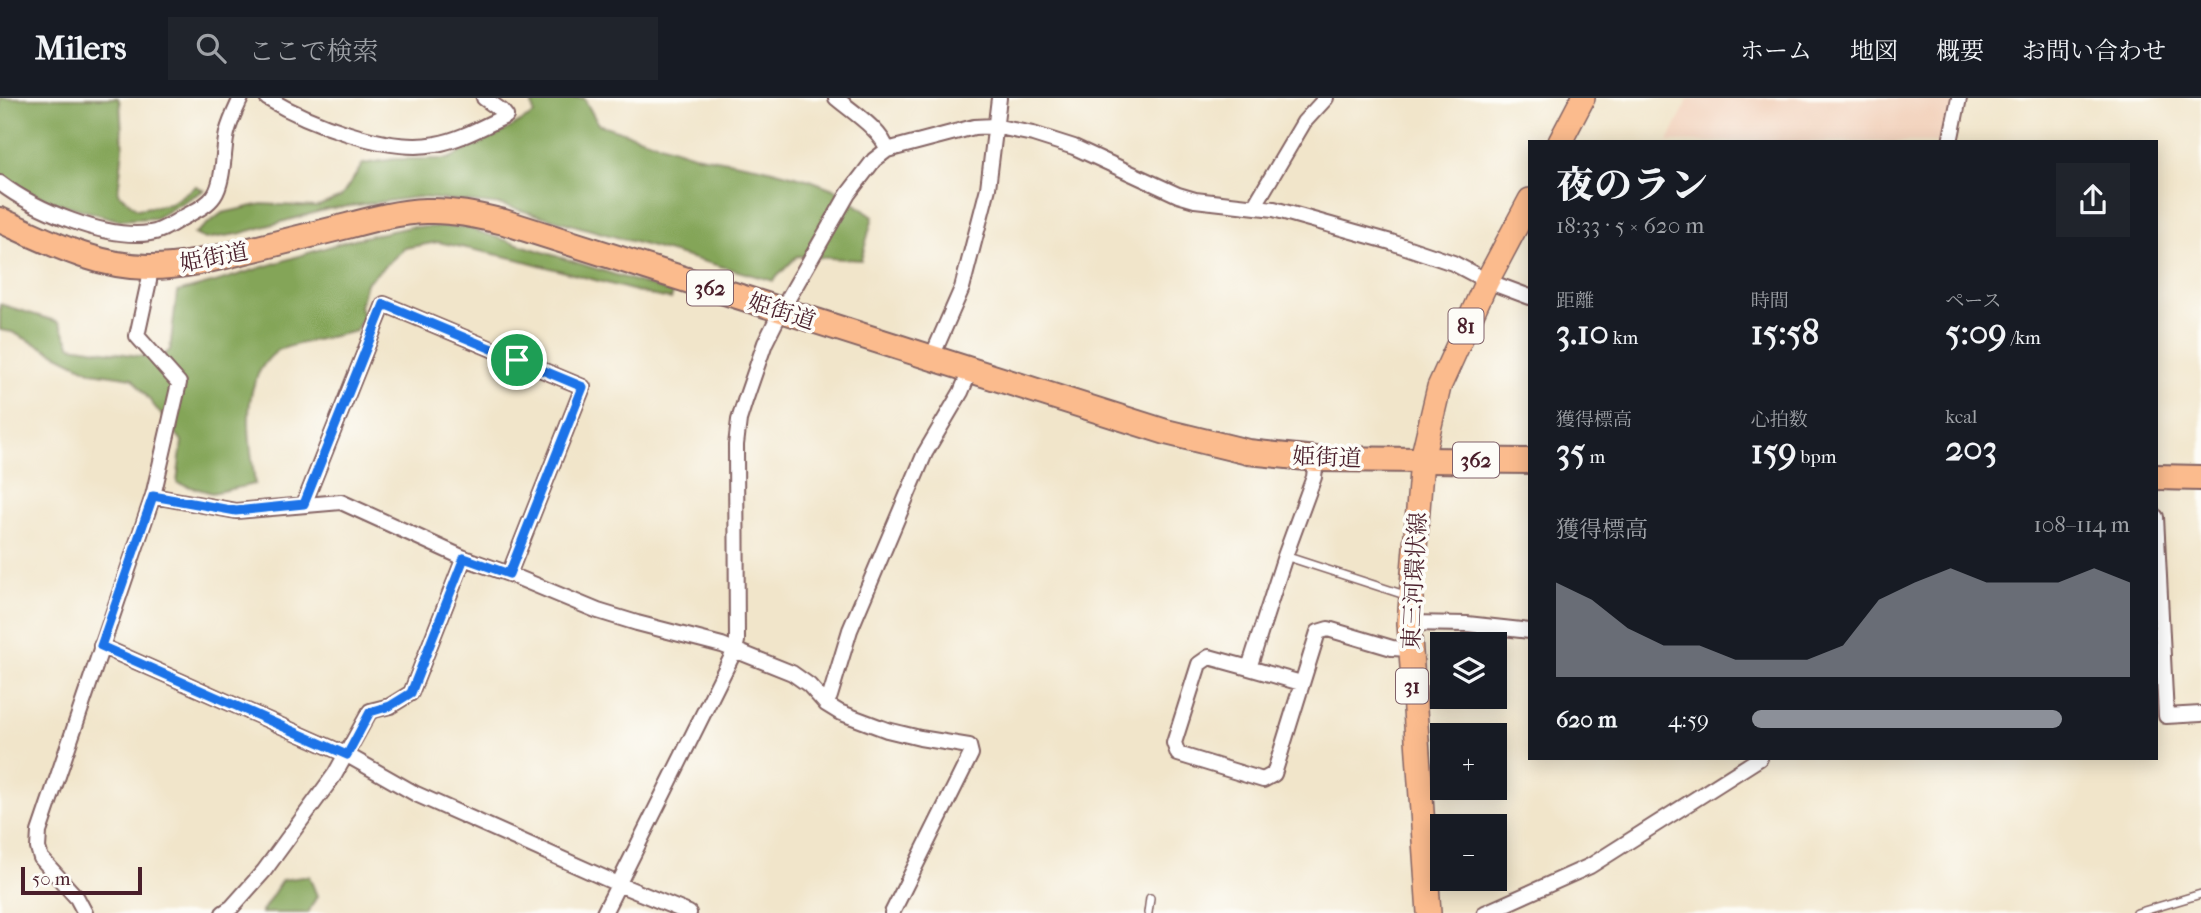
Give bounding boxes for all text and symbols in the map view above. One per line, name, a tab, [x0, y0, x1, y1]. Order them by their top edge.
search box	[168, 17, 658, 80]
text: Milers	[35, 29, 126, 68]
icon: search	[192, 29, 230, 67]
text: ここで検索	[248, 36, 378, 67]
text: ホーム	[1740, 37, 1812, 65]
text: 地図	[1850, 37, 1898, 65]
text: 概要	[1936, 37, 1984, 65]
text: お問い合わせ	[2022, 37, 2166, 65]
text: 夜のラン	[1556, 163, 1708, 208]
button: share	[2056, 163, 2130, 237]
text: 18:33 · 5 × 620 m	[1556, 212, 1704, 239]
street label: 姫街道	[178, 238, 251, 277]
road number: 362	[687, 270, 733, 306]
street label: 姫街道	[745, 288, 819, 335]
text: 距離	[1556, 290, 1594, 312]
text: 時間	[1751, 290, 1789, 312]
text: ペース	[1945, 290, 2001, 312]
road number: 81	[1448, 308, 1484, 344]
text: 3.10	[1556, 312, 1609, 353]
text: 15:58	[1751, 312, 1819, 353]
text: 5:09	[1945, 312, 2007, 353]
text: km	[1609, 327, 1638, 349]
text: /km	[2007, 327, 2041, 349]
pin	[487, 330, 547, 390]
icon: arrive	[498, 341, 536, 379]
text: kcal	[1945, 406, 1977, 428]
text: 獲得標高	[1556, 409, 1632, 431]
text: 心拍数	[1751, 409, 1808, 431]
text: 203	[1945, 428, 1997, 469]
text: 35	[1556, 431, 1585, 472]
text: 159	[1751, 431, 1797, 472]
road number: 362	[1453, 442, 1499, 478]
street label: 姫街道	[1292, 443, 1362, 472]
text: m	[1585, 446, 1605, 468]
text: bpm	[1797, 446, 1837, 468]
street label: 東三河環状線	[1397, 511, 1432, 651]
text: 108–114 m	[2034, 511, 2130, 538]
text: 獲得標高	[1556, 516, 1648, 543]
map controls	[1430, 632, 1507, 891]
button: layers	[1430, 632, 1507, 709]
road number: 31	[1396, 668, 1428, 704]
text: 620 m	[1556, 706, 1617, 733]
text: 4:59	[1668, 706, 1709, 733]
button: +	[1430, 723, 1507, 800]
button: −	[1430, 814, 1507, 891]
scale bar	[21, 864, 142, 896]
text: 50 m	[32, 868, 71, 890]

